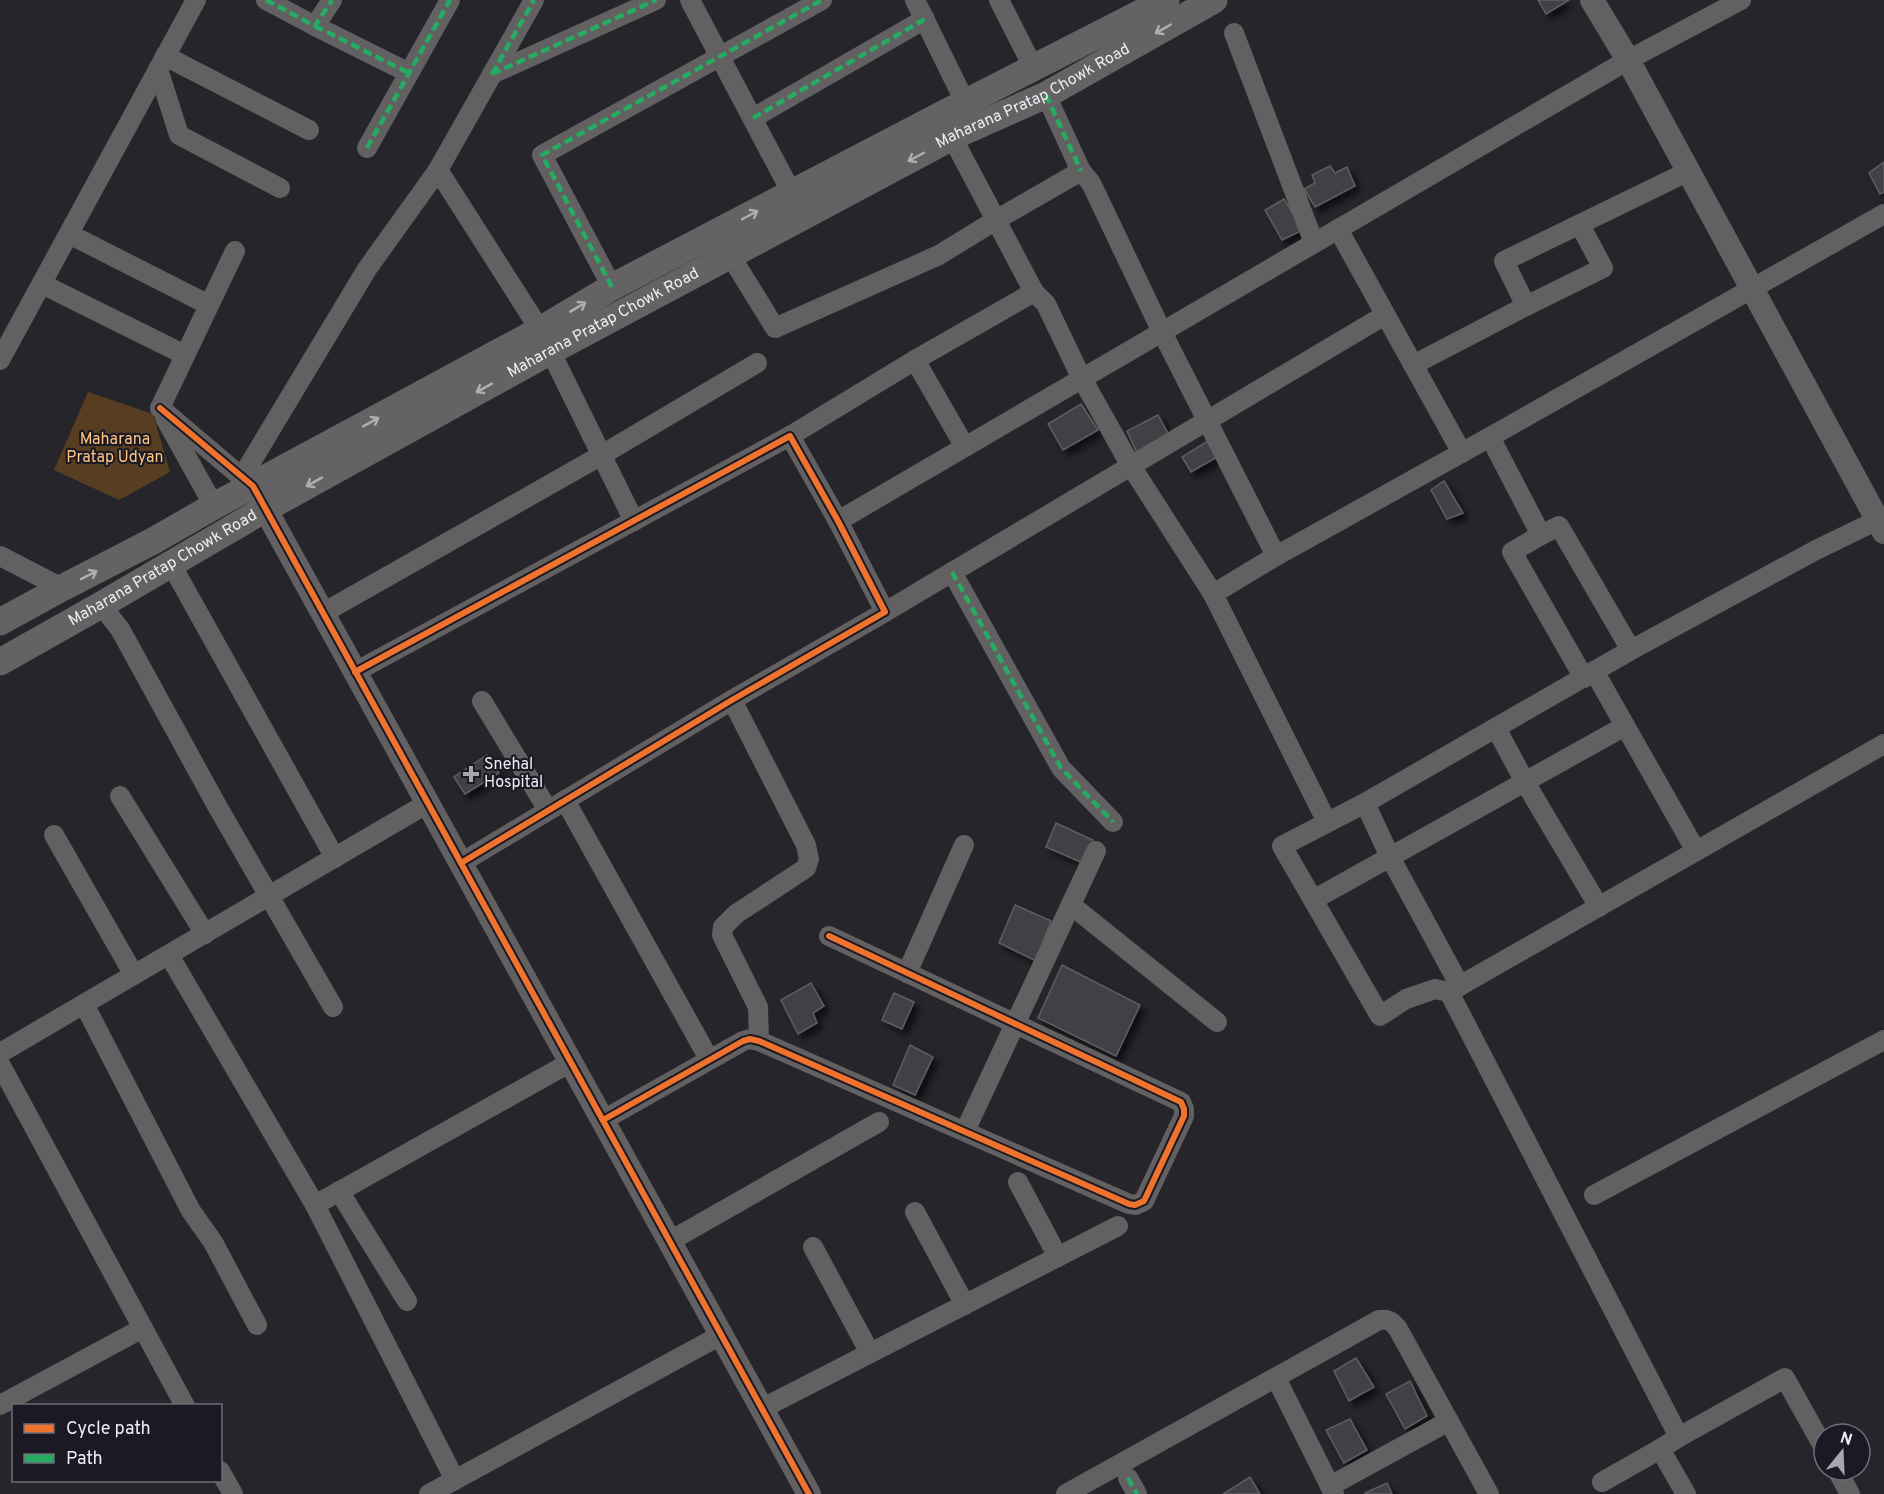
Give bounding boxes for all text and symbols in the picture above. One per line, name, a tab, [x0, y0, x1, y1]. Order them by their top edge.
one-way arrow	[1155, 23, 1172, 35]
street label: Maharana Pratap Chowk Road	[932, 39, 1134, 154]
one-way arrow	[907, 152, 925, 163]
one-way arrow	[740, 209, 758, 220]
street label: Maharana Pratap Chowk Road	[504, 264, 703, 383]
one-way arrow	[569, 301, 586, 313]
one-way arrow	[476, 383, 494, 394]
one-way arrow	[361, 416, 379, 427]
park label: Maharana Pratap Udyan	[66, 430, 164, 468]
one-way arrow	[305, 477, 323, 488]
street label: Maharana Pratap Chowk Road	[65, 506, 261, 631]
one-way arrow	[79, 569, 97, 580]
place label: Snehal Hospital	[484, 755, 543, 793]
marker: Snehal Hospital	[462, 765, 480, 783]
legend	[12, 1404, 222, 1482]
text: Cycle path	[66, 1418, 151, 1441]
north arrow	[1812, 1422, 1872, 1482]
text: N	[1837, 1428, 1855, 1451]
text: Path	[66, 1448, 103, 1471]

